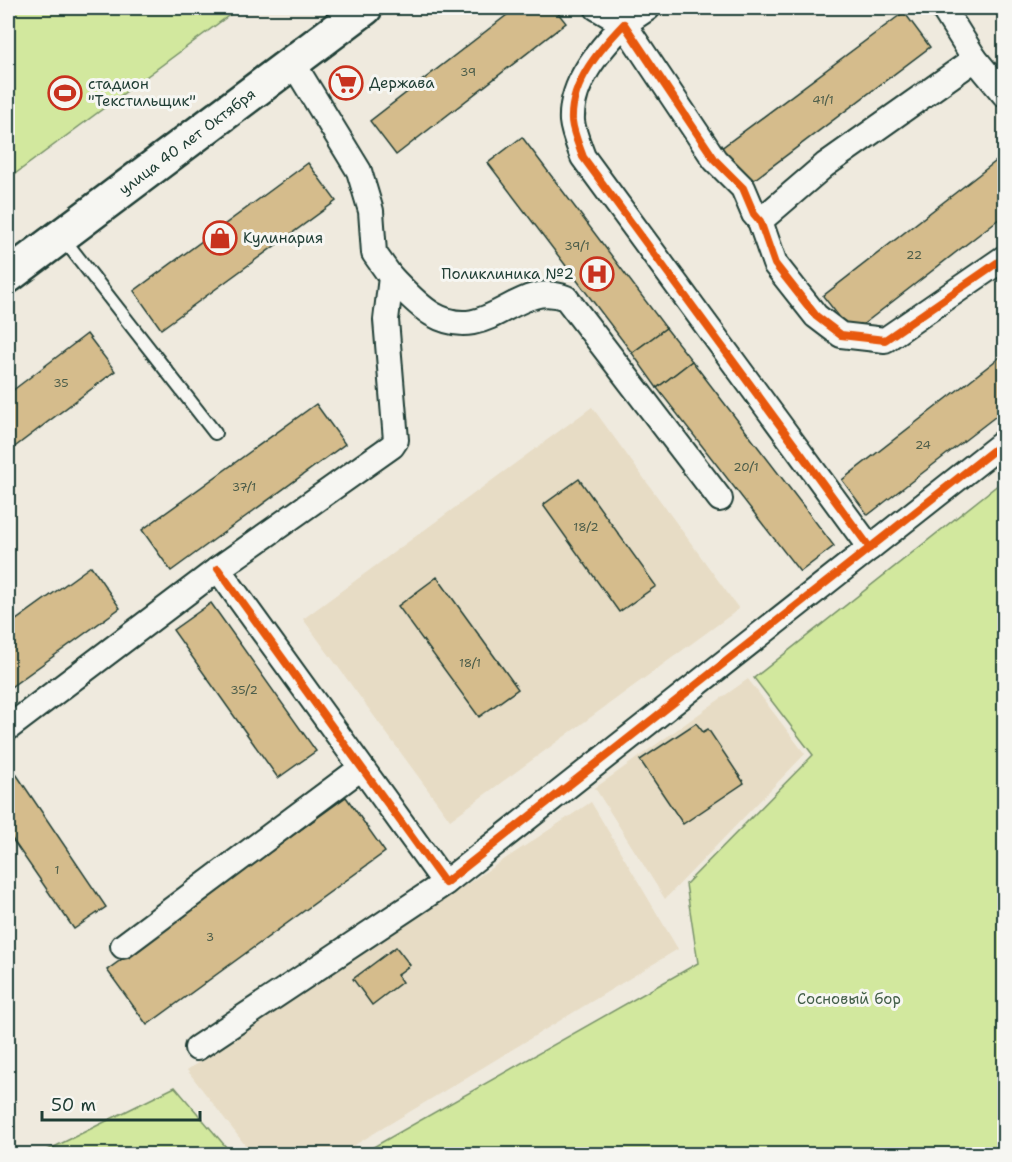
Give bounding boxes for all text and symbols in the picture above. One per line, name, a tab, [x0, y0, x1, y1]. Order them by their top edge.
house number: 39	[460, 64, 476, 80]
supermarket icon: Держава	[328, 65, 364, 101]
place label: Держава	[369, 73, 435, 93]
place label: стадион "Текстильщик"	[88, 74, 196, 111]
sports icon: стадион "Текстильщик"	[47, 75, 83, 111]
street label: улица 40 лет Октября	[115, 84, 260, 199]
house number: 41/1	[812, 92, 834, 108]
shop icon: Кулинария	[202, 220, 238, 256]
place label: Кулинария	[243, 228, 323, 248]
house number: 39/1	[564, 238, 590, 254]
house number: 22	[906, 247, 922, 263]
hospital icon: Поликлиника №2	[579, 256, 615, 292]
place label: Поликлиника №2	[442, 264, 574, 284]
house number: 35	[53, 375, 69, 391]
house number: 24	[915, 437, 931, 453]
house number: 20/1	[733, 459, 759, 475]
house number: 37/1	[232, 479, 256, 495]
house number: 18/2	[573, 519, 599, 535]
house number: 18/1	[459, 655, 481, 671]
house number: 35/2	[230, 682, 258, 698]
house number: 1	[54, 862, 60, 878]
house number: 3	[206, 929, 214, 945]
park label: Сосновый бор	[797, 989, 901, 1009]
scale bar	[42, 1084, 200, 1122]
text: 50 m	[51, 1093, 96, 1117]

